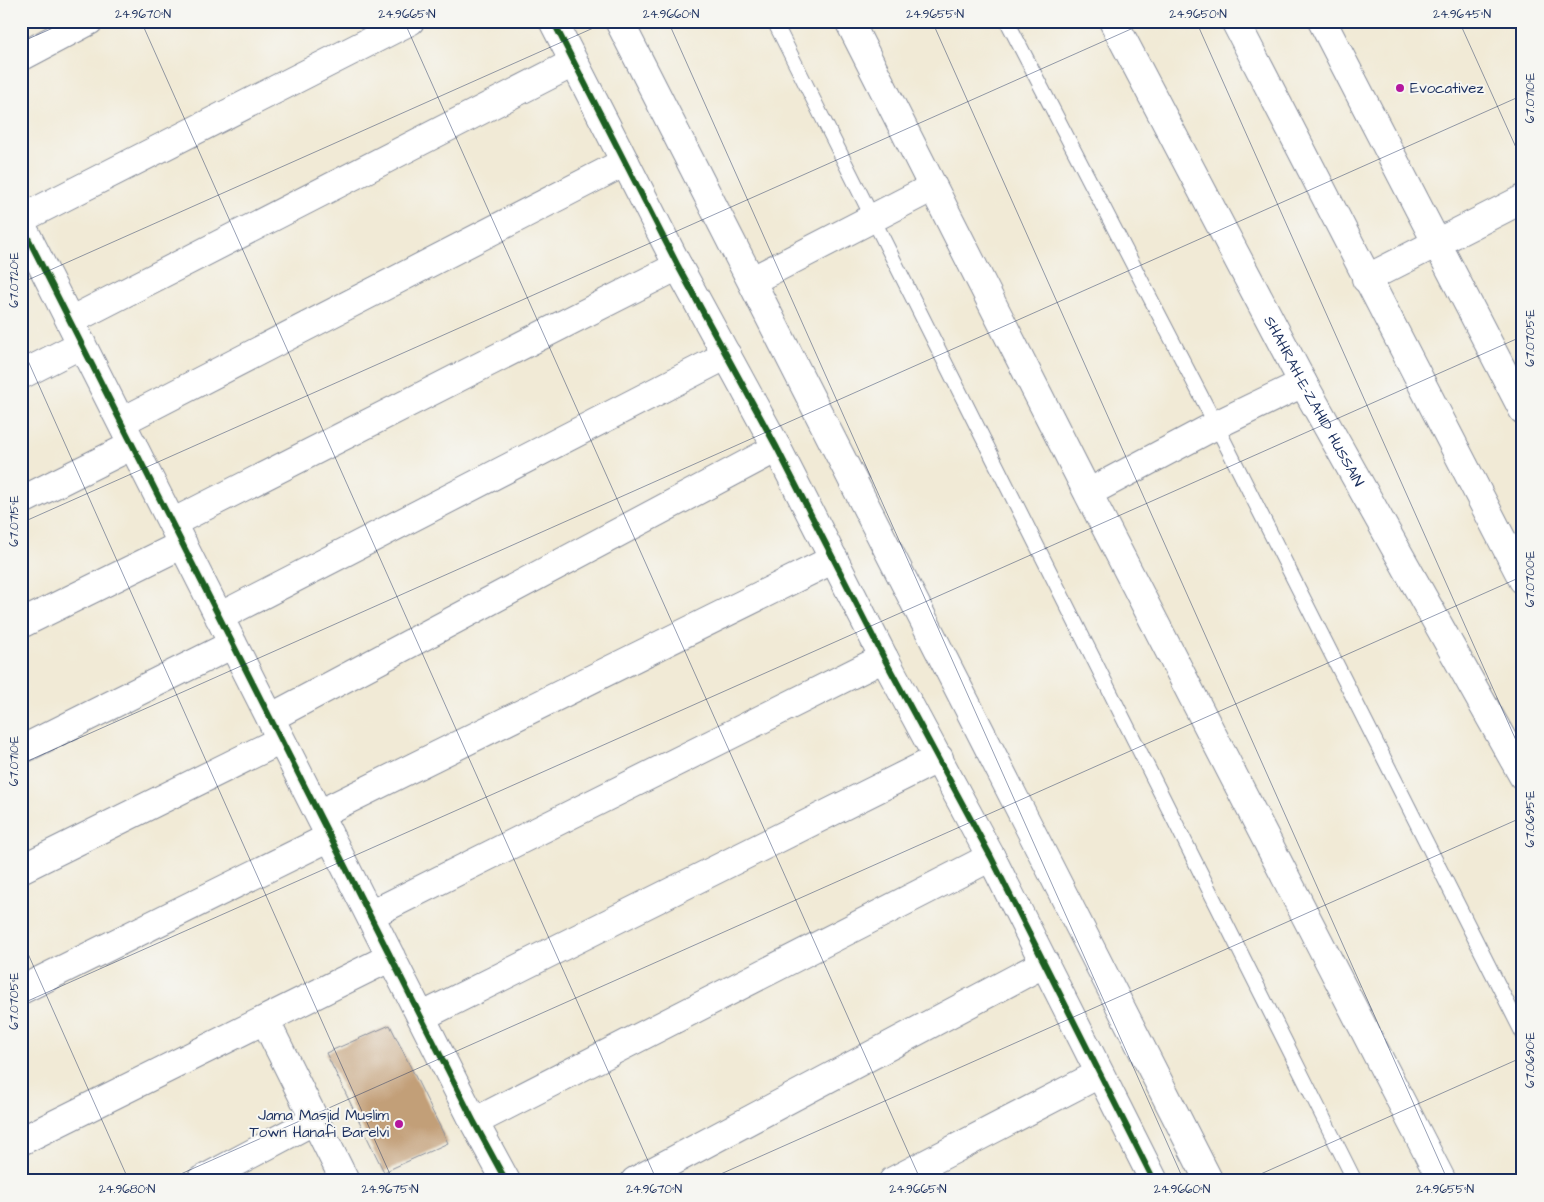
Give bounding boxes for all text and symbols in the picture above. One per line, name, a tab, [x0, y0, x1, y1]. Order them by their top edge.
text: 24.9670°N	[115, 6, 172, 23]
text: 24.9665°N	[378, 6, 436, 23]
text: 24.9660°N	[643, 6, 700, 23]
text: 24.9655°N	[906, 6, 965, 23]
text: 24.9650°N	[1169, 6, 1227, 23]
text: 24.9645°N	[1433, 6, 1491, 23]
text: 67.0710°E	[1522, 73, 1539, 123]
place label: Evocativez	[1410, 78, 1484, 99]
marker: Evocativez	[1394, 82, 1406, 94]
text: 67.0720°E	[6, 252, 23, 308]
text: 67.0705°E	[1522, 309, 1539, 367]
street label: SHAHRAH-E-ZAHID HUSSAIN	[1259, 312, 1369, 490]
text: 67.0715°E	[6, 495, 23, 547]
text: 67.0700°E	[1522, 551, 1539, 607]
text: 67.0710°E	[6, 736, 23, 786]
text: 67.0695°E	[1522, 791, 1539, 847]
text: 67.0705°E	[6, 972, 23, 1030]
text: 67.0690°E	[1522, 1032, 1539, 1088]
place label: Jama Masjid Muslim Town Hanafi Barelvi	[249, 1105, 390, 1143]
marker: Jama Masjid Muslim Town Hanafi Barelvi	[393, 1118, 405, 1130]
text: 24.9680°N	[99, 1181, 156, 1198]
text: 24.9675°N	[361, 1181, 419, 1198]
text: 24.9670°N	[626, 1181, 683, 1198]
text: 24.9665°N	[889, 1181, 947, 1198]
text: 24.9660°N	[1154, 1181, 1211, 1198]
text: 24.9655°N	[1416, 1181, 1475, 1198]

